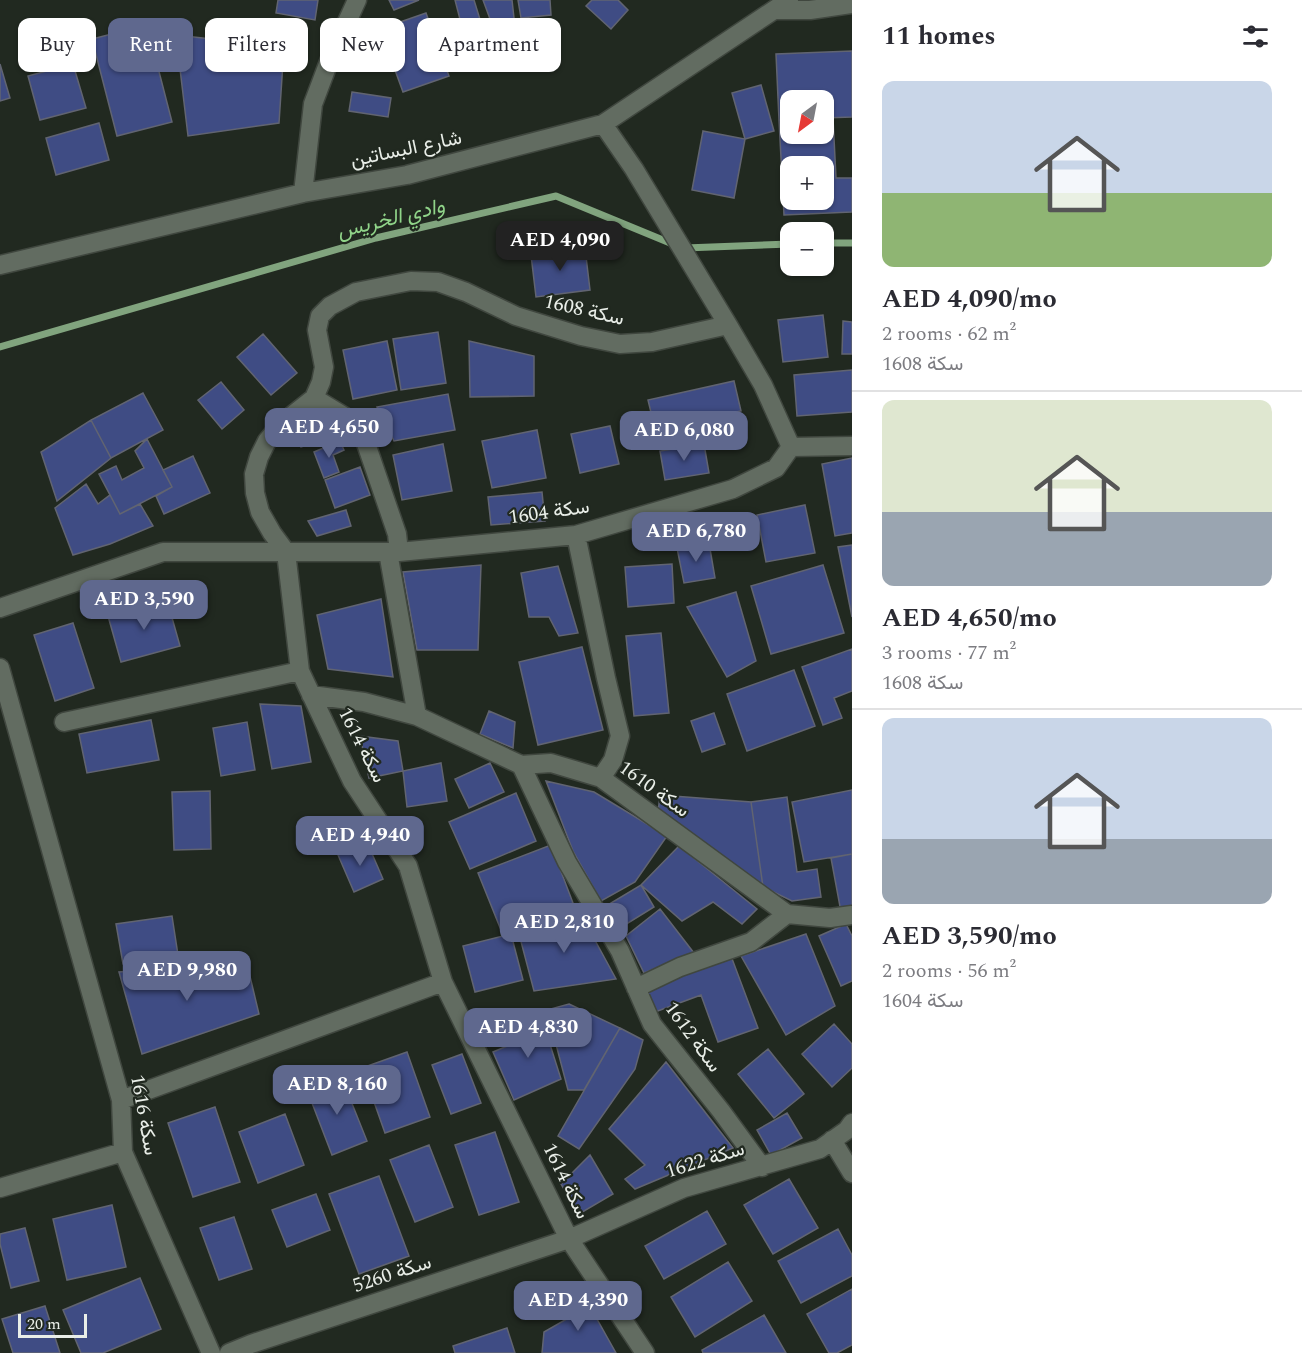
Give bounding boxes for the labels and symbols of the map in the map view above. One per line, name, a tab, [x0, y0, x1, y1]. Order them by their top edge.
north arrow	[780, 90, 834, 144]
street label: شارع البساتين	[348, 123, 464, 175]
water label: وادي الخريس	[334, 190, 449, 248]
pin: AED 4,090	[491, 221, 629, 272]
street label: سكة 1608	[541, 286, 627, 334]
pin: AED 4,650	[260, 408, 398, 459]
pin: AED 6,080	[615, 411, 753, 462]
street label: سكة 1604	[507, 491, 591, 533]
pin: AED 6,780	[627, 512, 765, 563]
pin: AED 3,590	[75, 580, 213, 631]
street label: سكة 1614	[330, 702, 394, 788]
street label: سكة 1610	[612, 753, 696, 825]
pin: AED 4,940	[291, 816, 429, 867]
pin: AED 2,810	[495, 903, 633, 954]
pin: AED 9,980	[118, 951, 256, 1002]
street label: سكة 1612	[657, 995, 729, 1079]
pin: AED 4,830	[459, 1008, 597, 1059]
pin: AED 8,160	[268, 1065, 406, 1116]
street label: سكة 1616	[122, 1072, 166, 1158]
street label: سكة 1622	[662, 1134, 748, 1186]
street label: سكة 1614	[535, 1138, 597, 1224]
street label: سكة 5260	[349, 1247, 435, 1301]
pin: AED 4,390	[509, 1281, 647, 1332]
scale bar	[18, 1311, 87, 1338]

